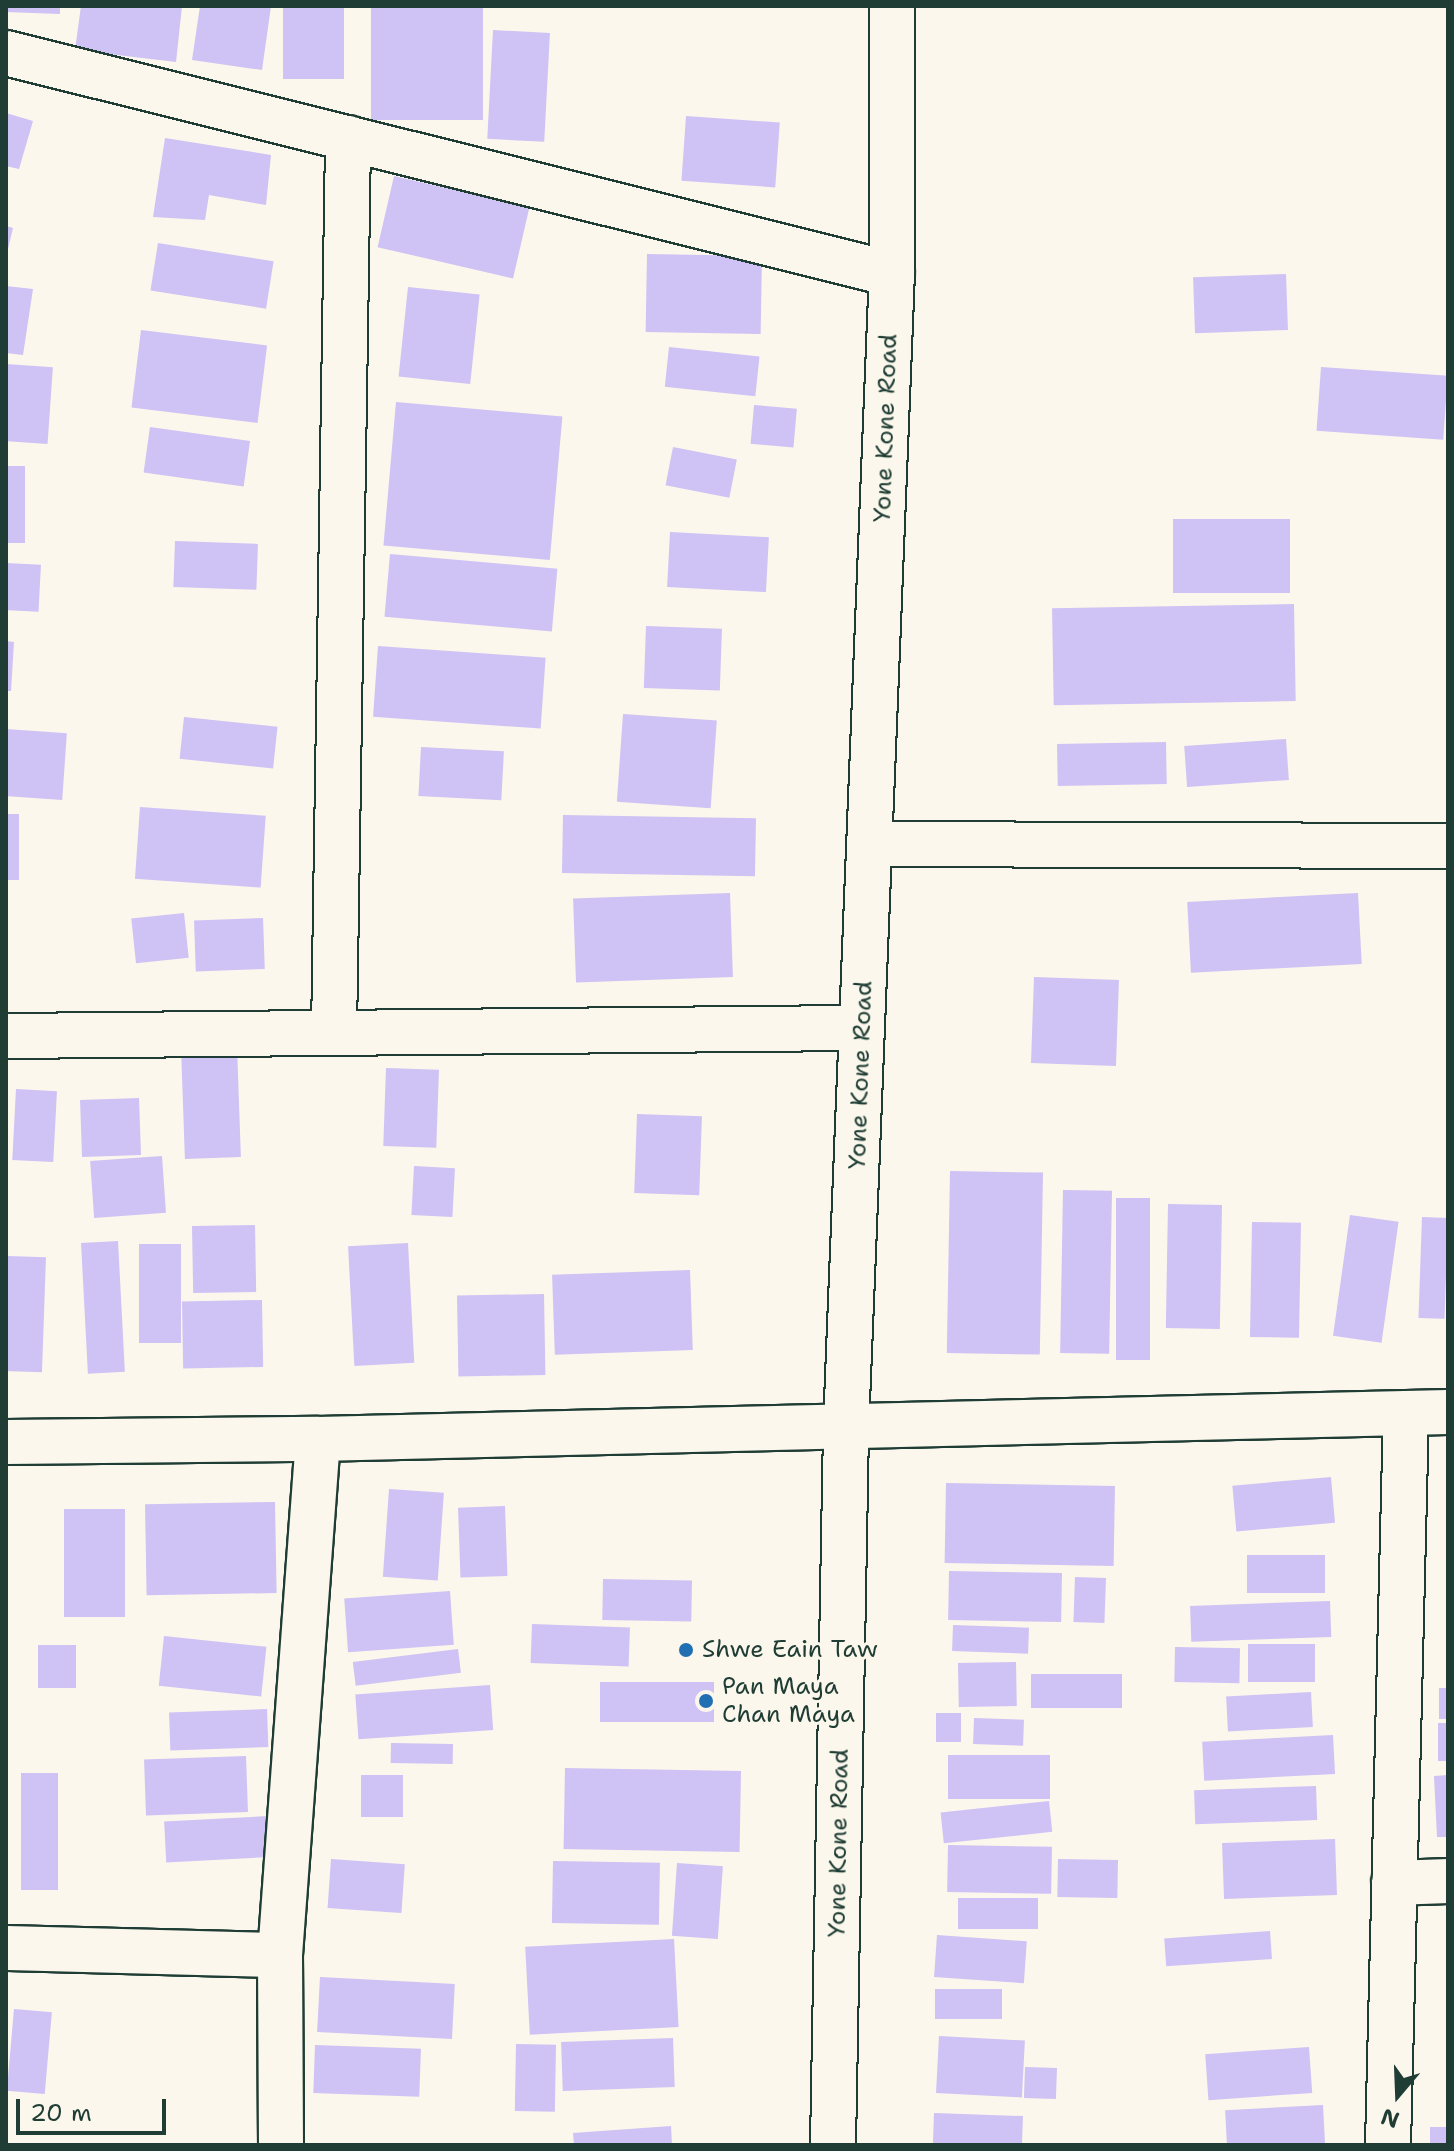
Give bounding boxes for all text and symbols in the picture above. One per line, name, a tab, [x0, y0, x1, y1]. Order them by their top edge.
street label: Yone Kone Road	[868, 333, 904, 523]
street label: Yone Kone Road	[843, 980, 879, 1170]
place label: Shwe Eain Taw	[702, 1636, 878, 1664]
marker: Shwe Eain Taw	[677, 1641, 695, 1659]
place label: Pan Maya Chan Maya	[722, 1673, 855, 1729]
marker: Pan Maya Chan Maya	[697, 1692, 715, 1710]
street label: Yone Kone Road	[823, 1748, 855, 1938]
north arrow	[1358, 2055, 1438, 2135]
scale bar	[20, 2083, 170, 2133]
text: 20 m	[30, 2097, 92, 2129]
text: N	[1377, 2102, 1403, 2135]

